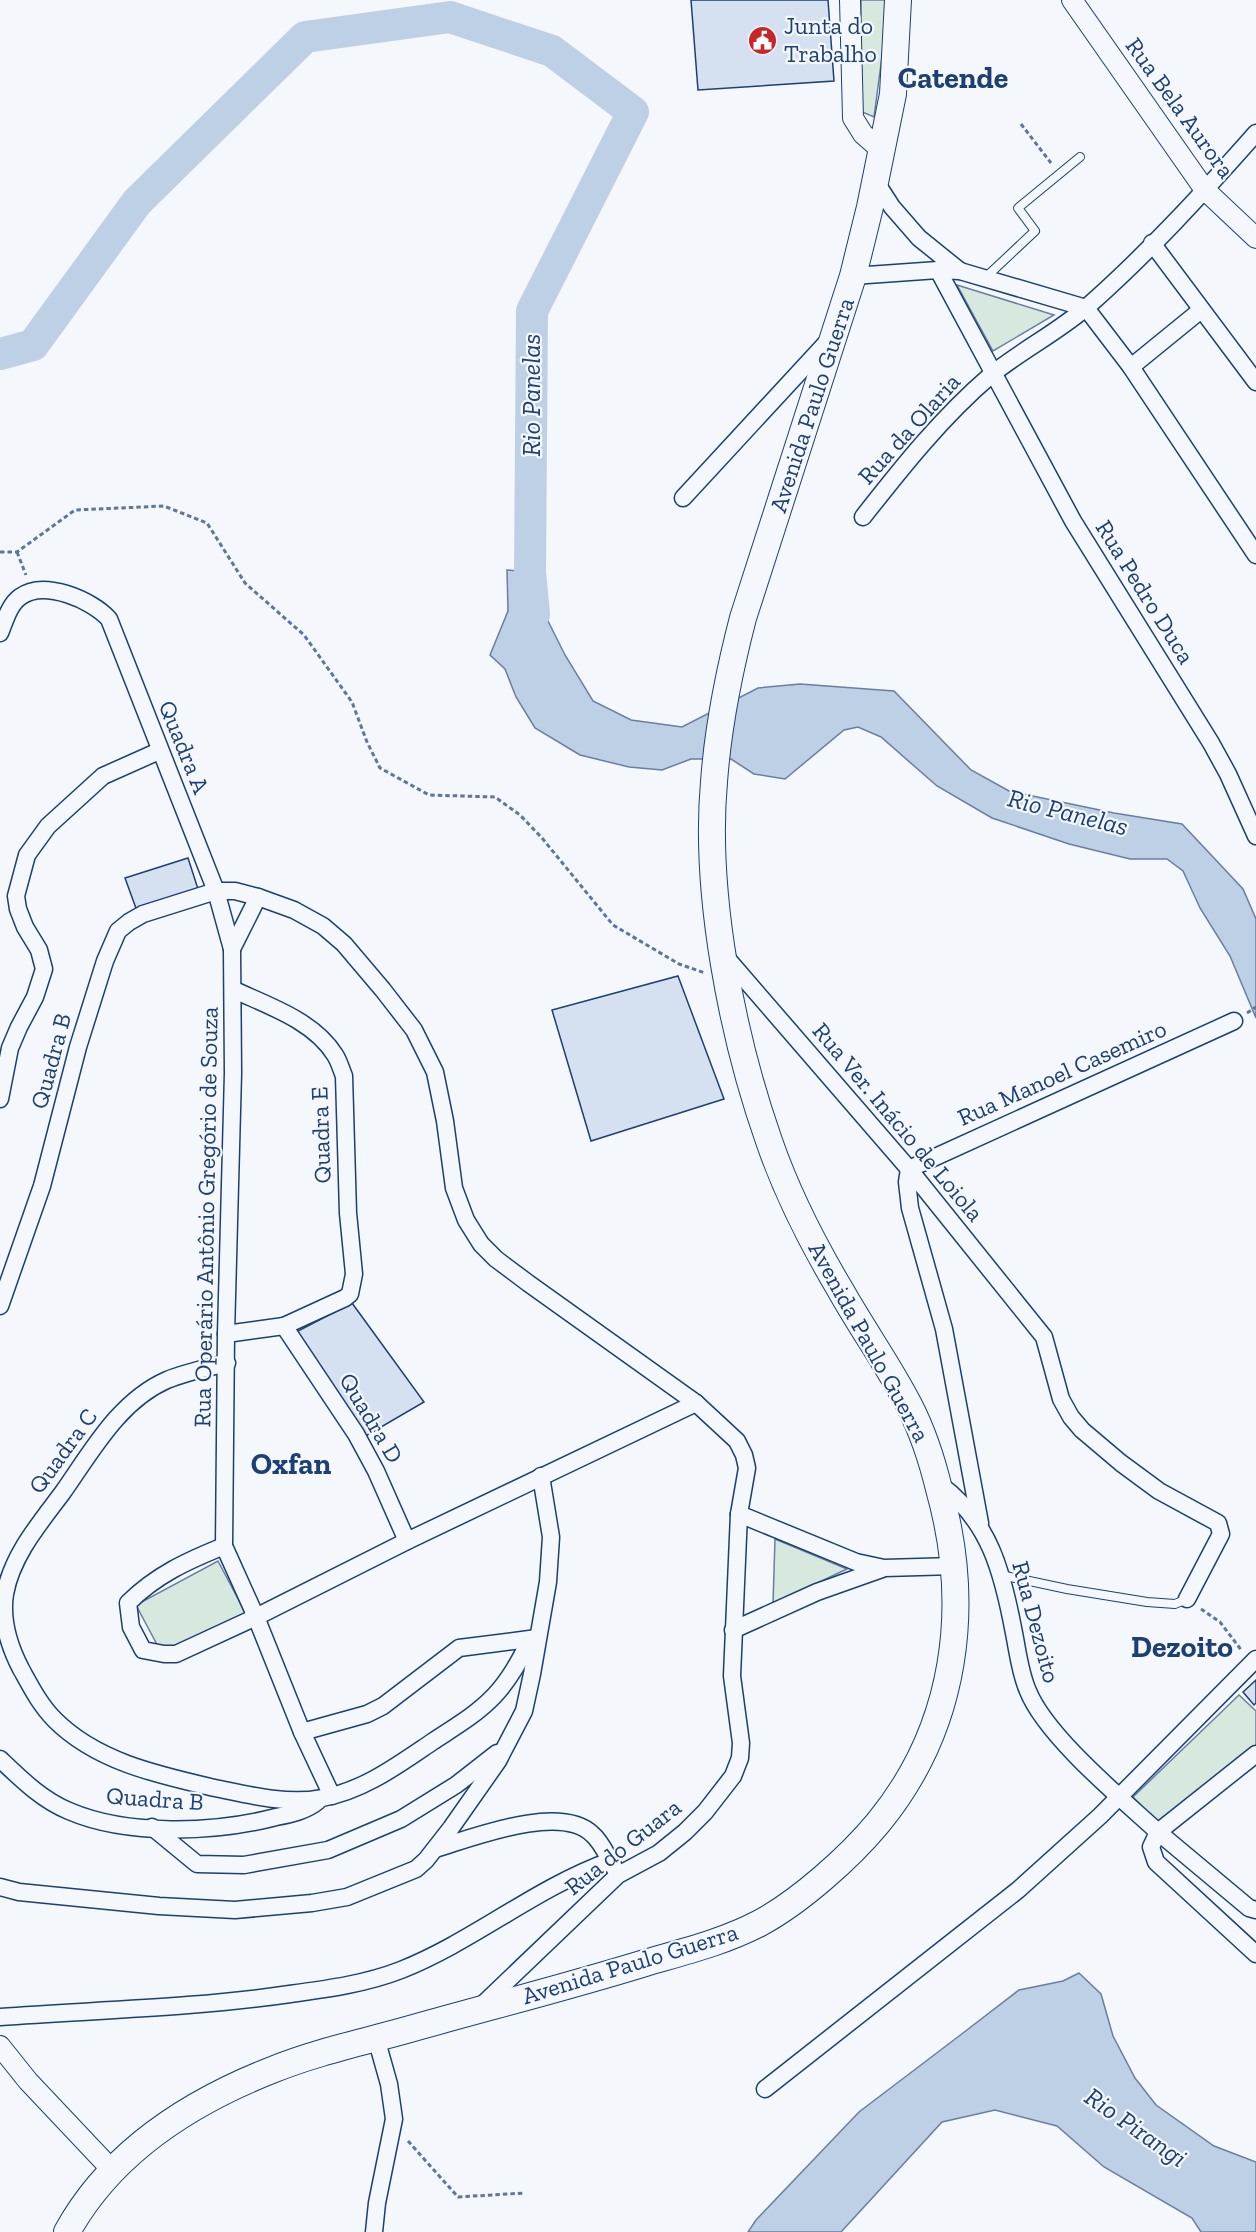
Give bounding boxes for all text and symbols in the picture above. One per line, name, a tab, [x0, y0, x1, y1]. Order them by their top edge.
place label: Junta do Trabalho	[784, 11, 877, 68]
public building icon: Junta do Trabalho	[747, 24, 779, 56]
street label: Rua Bela Aurora	[1120, 32, 1241, 184]
district label: Catende	[898, 60, 1008, 96]
street label: Avenida Paulo Guerra	[763, 293, 860, 516]
water label: Rio Panelas	[515, 334, 547, 456]
street label: Rua da Olaria	[851, 367, 966, 490]
street label: Rua Pedro Duca	[1090, 515, 1201, 669]
street label: Quadra A	[153, 696, 216, 798]
water label: Rio Panelas	[1005, 782, 1131, 842]
street label: Rua Operário Antônio Gregório de Souza	[187, 1006, 224, 1428]
street label: Quadra B	[24, 1010, 77, 1112]
street label: Rua Manoel Casemiro	[953, 1013, 1171, 1132]
street label: Rua Ver. Inácio de Loiola	[807, 1016, 990, 1227]
street label: Quadra E	[304, 1086, 337, 1184]
street label: Avenida Paulo Guerra	[802, 1237, 937, 1447]
street label: Quadra D	[333, 1367, 410, 1468]
street label: Quadra C	[22, 1402, 103, 1499]
district label: Oxfan	[251, 1446, 331, 1482]
street label: Rua Dezoito	[1006, 1558, 1067, 1686]
district label: Dezoito	[1131, 1629, 1233, 1665]
street label: Quadra B	[105, 1781, 205, 1816]
street label: Rua do Guara	[559, 1792, 687, 1901]
street label: Avenida Paulo Guerra	[518, 1917, 742, 2010]
water label: Rio Pirangi	[1079, 2080, 1193, 2174]

